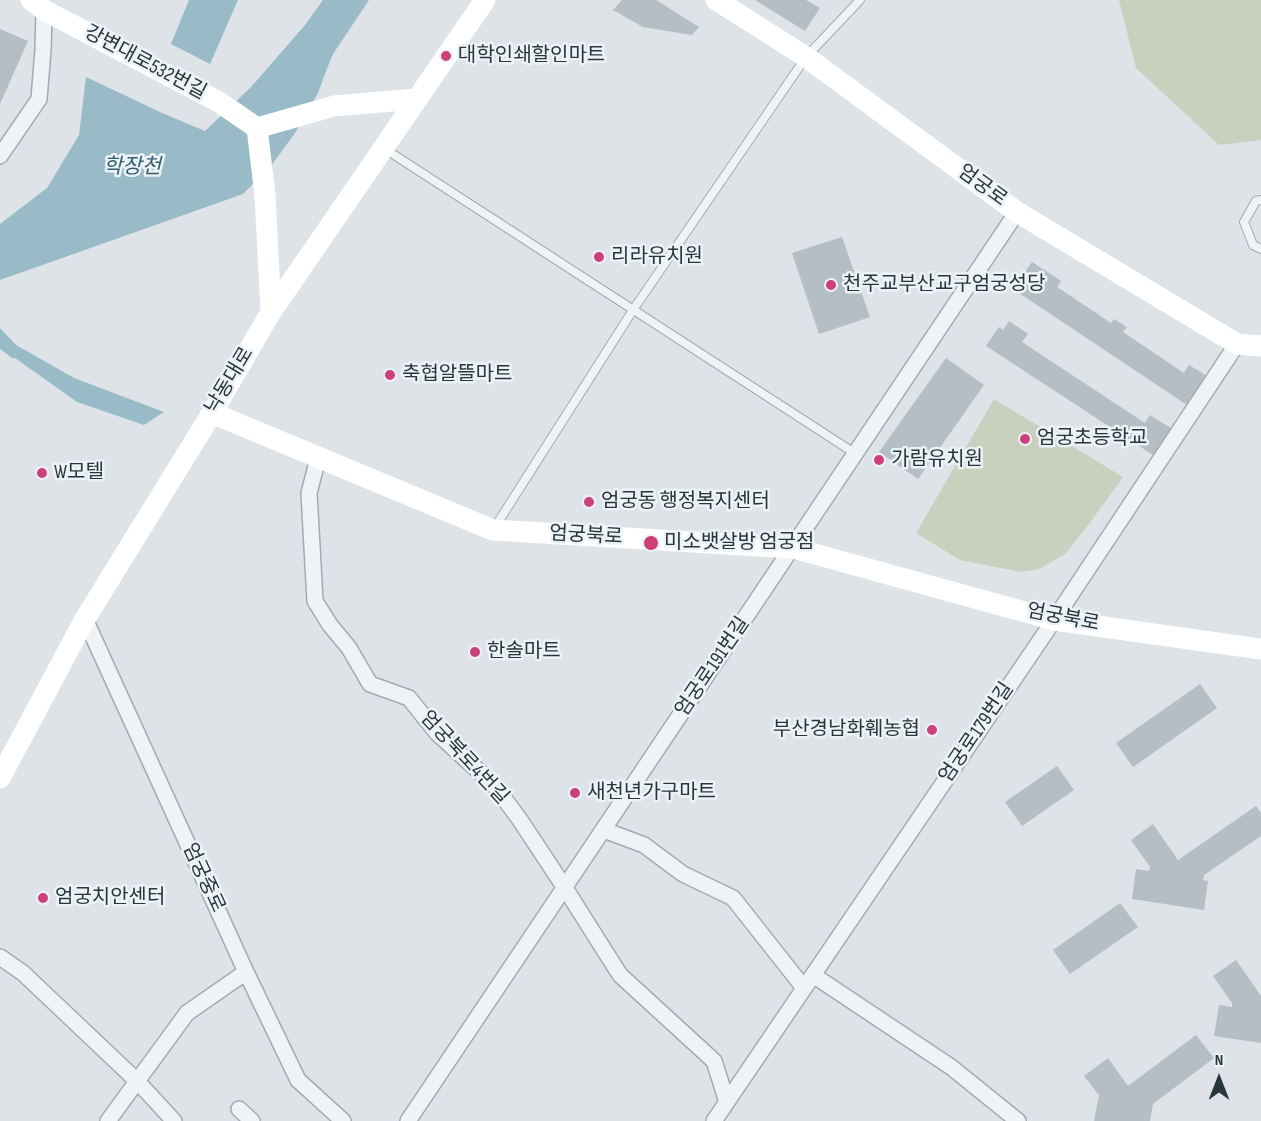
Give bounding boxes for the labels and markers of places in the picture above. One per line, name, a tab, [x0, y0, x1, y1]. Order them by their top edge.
place label: 대학인쇄할인마트	[458, 44, 605, 68]
marker: 대학인쇄할인마트	[439, 49, 453, 63]
place label: 리라유치원	[611, 245, 703, 269]
marker: 리라유치원	[592, 250, 606, 264]
place label: 천주교부산교구엄궁성당	[843, 273, 1045, 297]
marker: 천주교부산교구엄궁성당	[824, 278, 838, 292]
place label: 축협알뜰마트	[402, 363, 512, 387]
marker: 축협알뜰마트	[383, 368, 397, 382]
place label: 엄궁초등학교	[1037, 427, 1147, 451]
marker: 엄궁초등학교	[1018, 432, 1032, 446]
place label: 가람유치원	[891, 448, 983, 472]
marker: 가람유치원	[872, 453, 886, 467]
place label: W모텔	[54, 461, 104, 485]
marker: W모텔	[35, 466, 49, 480]
place label: 엄궁동 행정복지센터	[601, 490, 770, 514]
marker: 엄궁동 행정복지센터	[582, 495, 596, 509]
place label: 미소뱃살방 엄궁점	[664, 531, 814, 555]
marker: 미소뱃살방 엄궁점	[642, 534, 660, 552]
place label: 한솔마트	[487, 640, 561, 664]
marker: 한솔마트	[468, 645, 482, 659]
place label: 부산경남화훼농협	[773, 718, 920, 742]
marker: 부산경남화훼농협	[925, 723, 939, 737]
place label: 새천년가구마트	[587, 781, 716, 805]
marker: 새천년가구마트	[568, 786, 582, 800]
place label: 엄궁치안센터	[55, 886, 165, 910]
marker: 엄궁치안센터	[36, 891, 50, 905]

